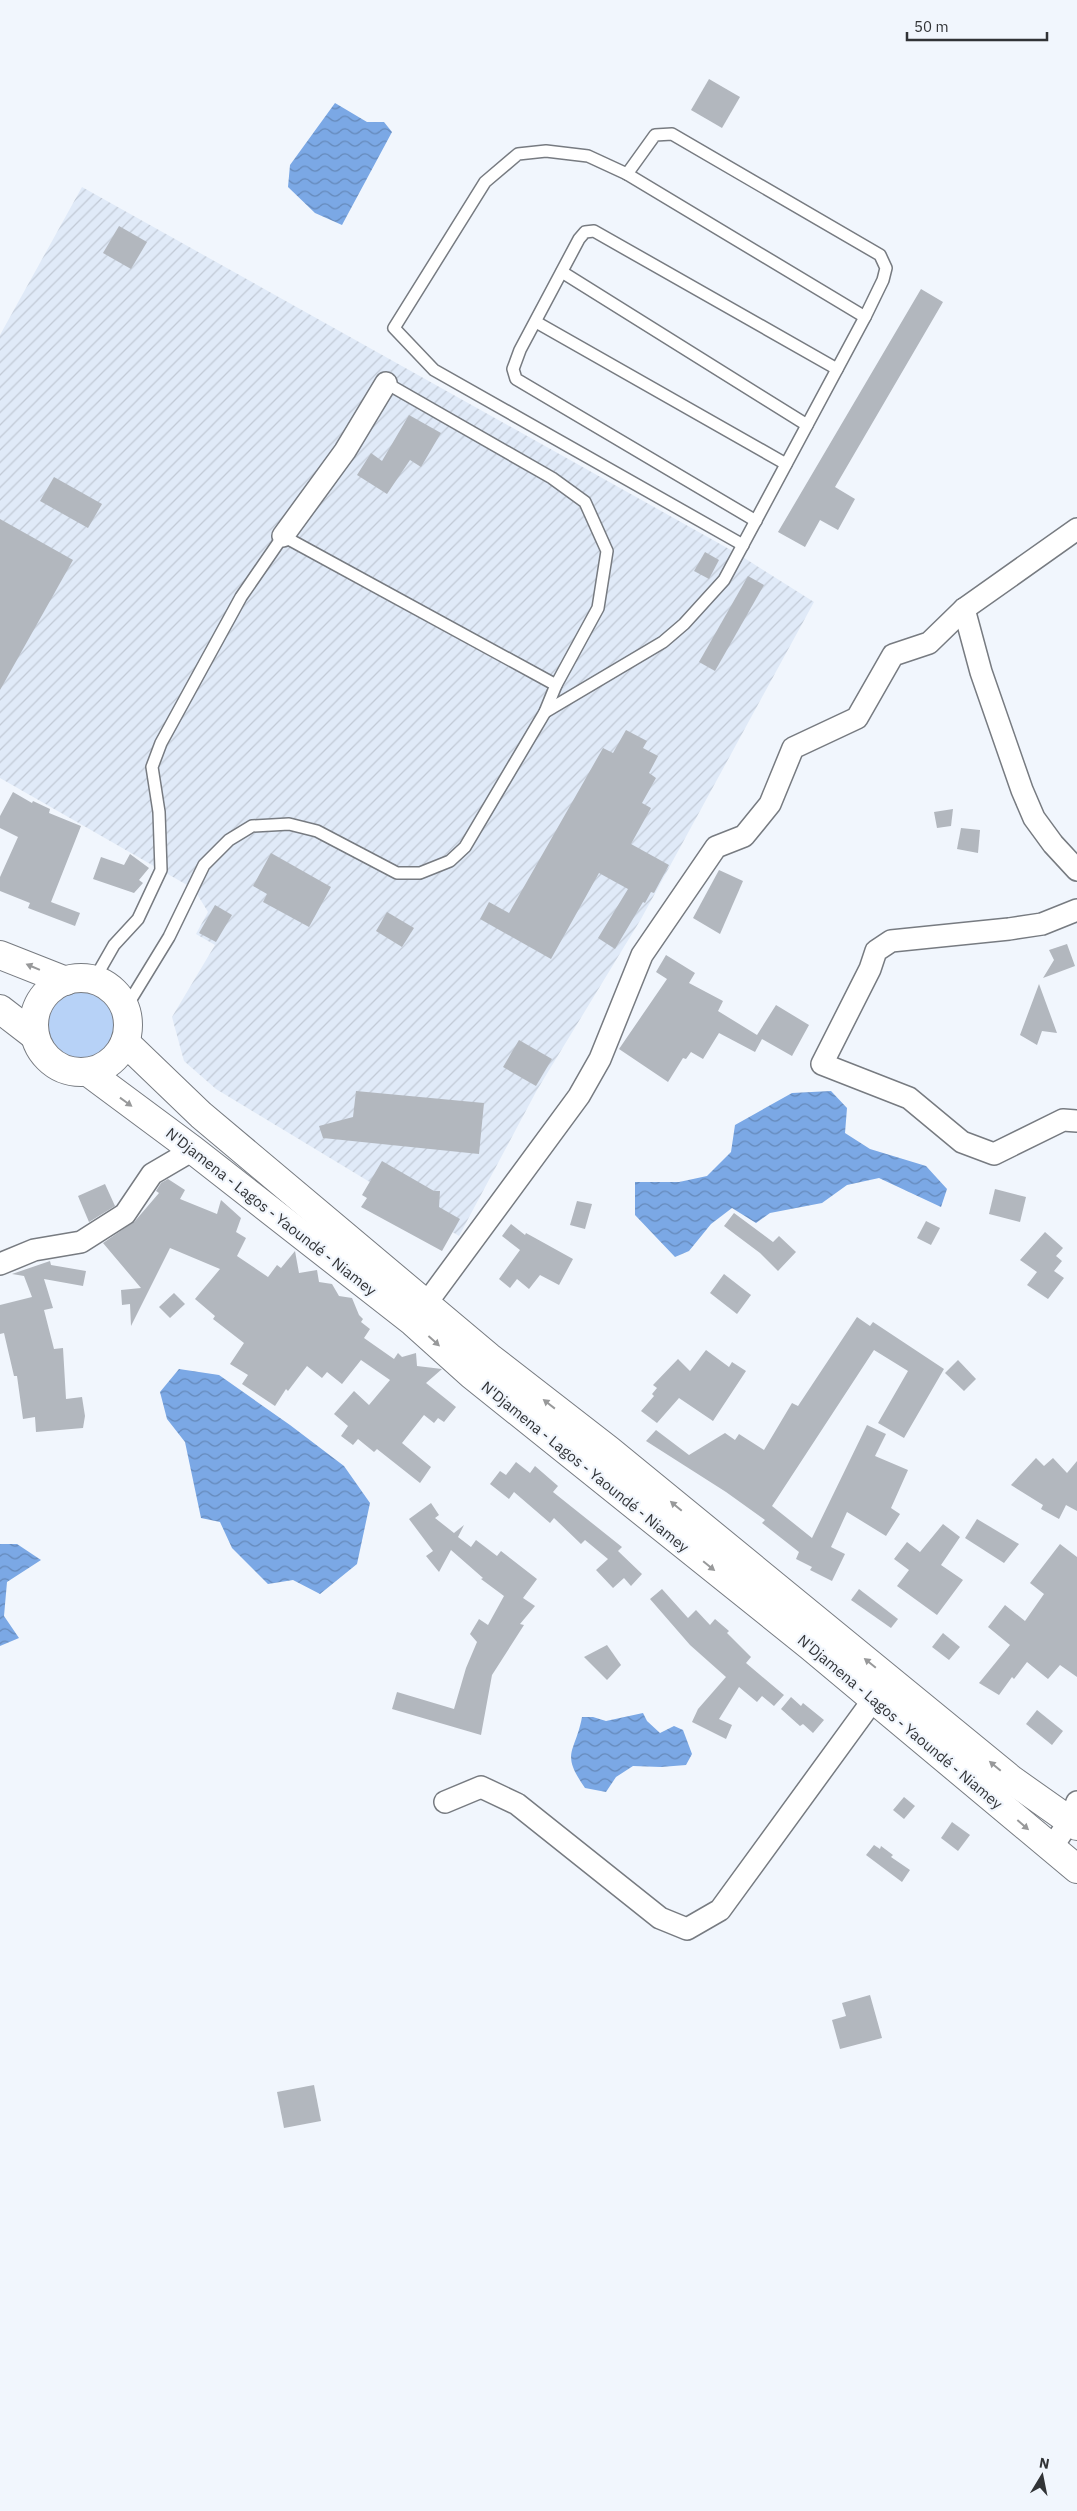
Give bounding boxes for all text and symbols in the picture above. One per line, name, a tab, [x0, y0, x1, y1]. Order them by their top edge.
scale bar	[907, 10, 1047, 42]
text: 50 m	[914, 17, 949, 36]
one-way arrow	[26, 963, 40, 971]
one-way arrow	[119, 1097, 133, 1107]
street label: N'Djamena - Lagos - Yaoundé - Niamey	[162, 1124, 381, 1300]
one-way arrow	[427, 1335, 439, 1347]
street label: N'Djamena - Lagos - Yaoundé - Niamey	[478, 1377, 693, 1557]
one-way arrow	[543, 1398, 556, 1409]
one-way arrow	[669, 1500, 682, 1511]
one-way arrow	[702, 1560, 715, 1571]
street label: N'Djamena - Lagos - Yaoundé - Niamey	[794, 1630, 1007, 1813]
one-way arrow	[864, 1658, 877, 1669]
one-way arrow	[989, 1761, 1002, 1772]
one-way arrow	[1017, 1819, 1030, 1830]
north arrow	[1017, 2451, 1067, 2501]
text: N	[1038, 2453, 1051, 2473]

